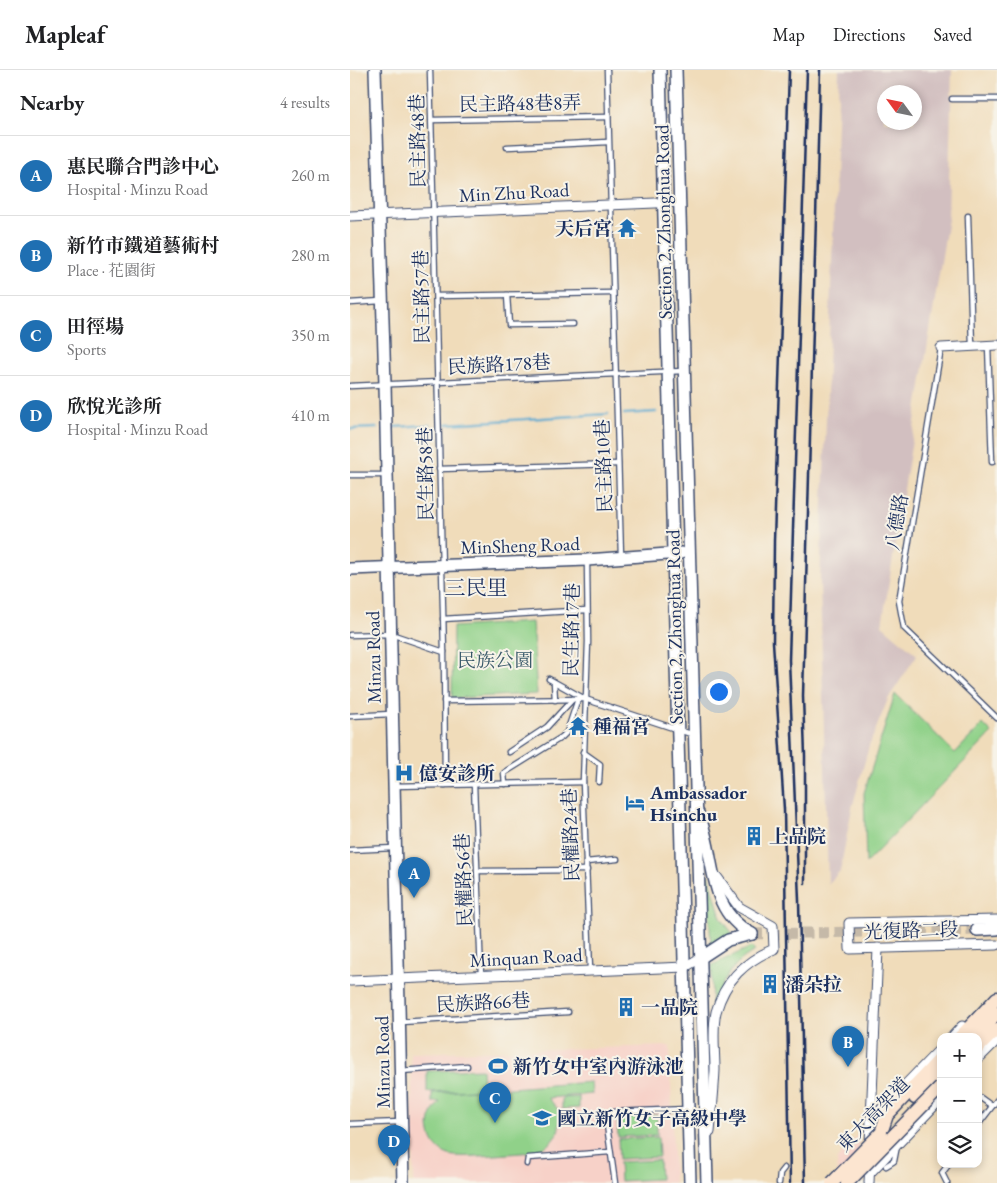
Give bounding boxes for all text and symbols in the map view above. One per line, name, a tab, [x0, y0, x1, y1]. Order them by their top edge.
text: Mapleaf	[25, 19, 106, 50]
text: Map	[773, 23, 805, 46]
text: Directions	[833, 23, 905, 46]
text: Saved	[933, 23, 972, 46]
north arrow	[877, 85, 922, 130]
text: Nearby	[20, 89, 84, 116]
street label: 民主路48巷8弄	[459, 90, 581, 117]
text: 4 results	[280, 92, 330, 113]
street label: 民主路48巷	[404, 94, 431, 188]
street label: Section 2, Zhonghua Road	[649, 124, 678, 320]
text: 惠民聯合門診中心	[67, 154, 219, 179]
text: A	[30, 165, 42, 186]
text: 260 m	[291, 165, 330, 186]
street label: Min Zhu Road	[458, 177, 570, 208]
text: Hospital · Minzu Road	[67, 179, 208, 200]
place label: 天后宮	[555, 216, 612, 241]
temple icon: 天后宮	[616, 217, 638, 239]
text: 新竹市鐵道藝術村	[67, 233, 219, 258]
text: B	[31, 245, 41, 266]
text: 280 m	[291, 245, 330, 266]
street label: 民主路57巷	[408, 250, 435, 344]
text: Place · 花園街	[67, 260, 156, 281]
text: 田徑場	[67, 314, 124, 339]
text: C	[30, 325, 42, 346]
text: 350 m	[291, 325, 330, 346]
text: Sports	[67, 339, 106, 360]
street label: 民族路178巷	[447, 349, 551, 380]
text: 欣悅光診所	[67, 394, 162, 419]
text: D	[30, 405, 42, 426]
text: 410 m	[291, 405, 330, 426]
street label: 民主路10巷	[589, 418, 618, 514]
text: Hospital · Minzu Road	[67, 419, 208, 440]
street label: 民生路58巷	[412, 427, 439, 521]
street label: 八德路	[879, 492, 914, 552]
street label: Section 2, Zhonghua Road	[660, 529, 689, 725]
street label: MinSheng Road	[460, 531, 581, 560]
district label: 三民里	[445, 574, 508, 601]
street label: 民生路17巷	[558, 583, 585, 677]
street label: Minzu Road	[360, 610, 387, 703]
park label: 民族公園	[457, 648, 533, 673]
your location	[706, 679, 732, 705]
place label: 種福宮	[593, 714, 650, 739]
temple icon: 種福宮	[567, 715, 589, 737]
place label: 億安診所	[419, 761, 495, 786]
hospital icon: 億安診所	[393, 762, 415, 784]
place label: Ambassador Hsinchu	[649, 780, 747, 827]
street label: 民權路24巷	[556, 787, 585, 883]
hotel icon: Ambassador Hsinchu	[624, 792, 646, 814]
place label: 上品院	[769, 824, 826, 849]
building icon: 上品院	[743, 825, 765, 847]
street label: 民權路56巷	[449, 832, 478, 928]
pin: A	[398, 857, 430, 898]
street label: 光復路二段	[863, 916, 959, 945]
street label: Minquan Road	[469, 942, 583, 973]
place label: 潘朵拉	[785, 972, 842, 997]
building icon: 潘朵拉	[759, 973, 781, 995]
street label: 民族路66巷	[435, 988, 531, 1017]
place label: 一品院	[641, 995, 698, 1020]
building icon: 一品院	[615, 996, 637, 1018]
street label: Minzu Road	[369, 1015, 396, 1108]
pin: B	[832, 1026, 864, 1067]
map controls	[937, 1033, 982, 1168]
button: +	[937, 1033, 982, 1078]
place label: 新竹女中室內游泳池	[513, 1054, 684, 1079]
sports icon: 新竹女中室內游泳池	[487, 1055, 509, 1077]
street label: 東大高架道	[831, 1071, 915, 1157]
button: −	[937, 1078, 982, 1123]
pin: C	[479, 1082, 511, 1123]
place label: 國立新竹女子高級中學	[557, 1106, 747, 1131]
school or university icon: 國立新竹女子高級中學	[531, 1107, 553, 1129]
button: layers	[937, 1123, 982, 1168]
pin: D	[378, 1125, 410, 1166]

